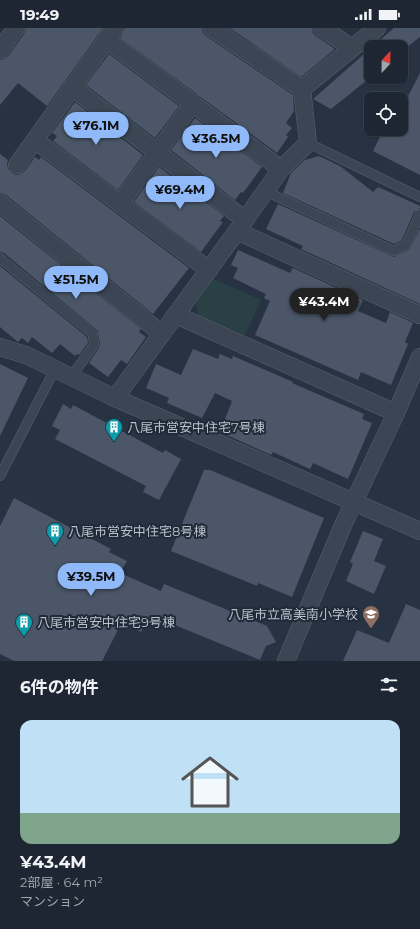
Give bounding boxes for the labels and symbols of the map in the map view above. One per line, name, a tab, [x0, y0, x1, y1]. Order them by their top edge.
north arrow	[364, 40, 408, 84]
pin: ¥76.1M	[63, 112, 129, 146]
pin: ¥36.5M	[183, 125, 249, 159]
pin: ¥69.4M	[147, 176, 213, 210]
pin: ¥51.5M	[43, 266, 109, 300]
pin: ¥43.4M	[291, 288, 357, 322]
building icon: 八尾市営安中住宅7号棟	[104, 417, 124, 442]
place label: 八尾市営安中住宅7号棟	[127, 419, 265, 435]
building icon: 八尾市営安中住宅8号棟	[45, 521, 65, 546]
place label: 八尾市営安中住宅8号棟	[68, 523, 206, 539]
pin: ¥39.5M	[58, 563, 124, 597]
school or university icon: 八尾市立高美南小学校	[361, 604, 381, 629]
place label: 八尾市立高美南小学校	[228, 606, 358, 622]
building icon: 八尾市営安中住宅9号棟	[14, 612, 34, 637]
place label: 八尾市営安中住宅9号棟	[37, 614, 175, 630]

